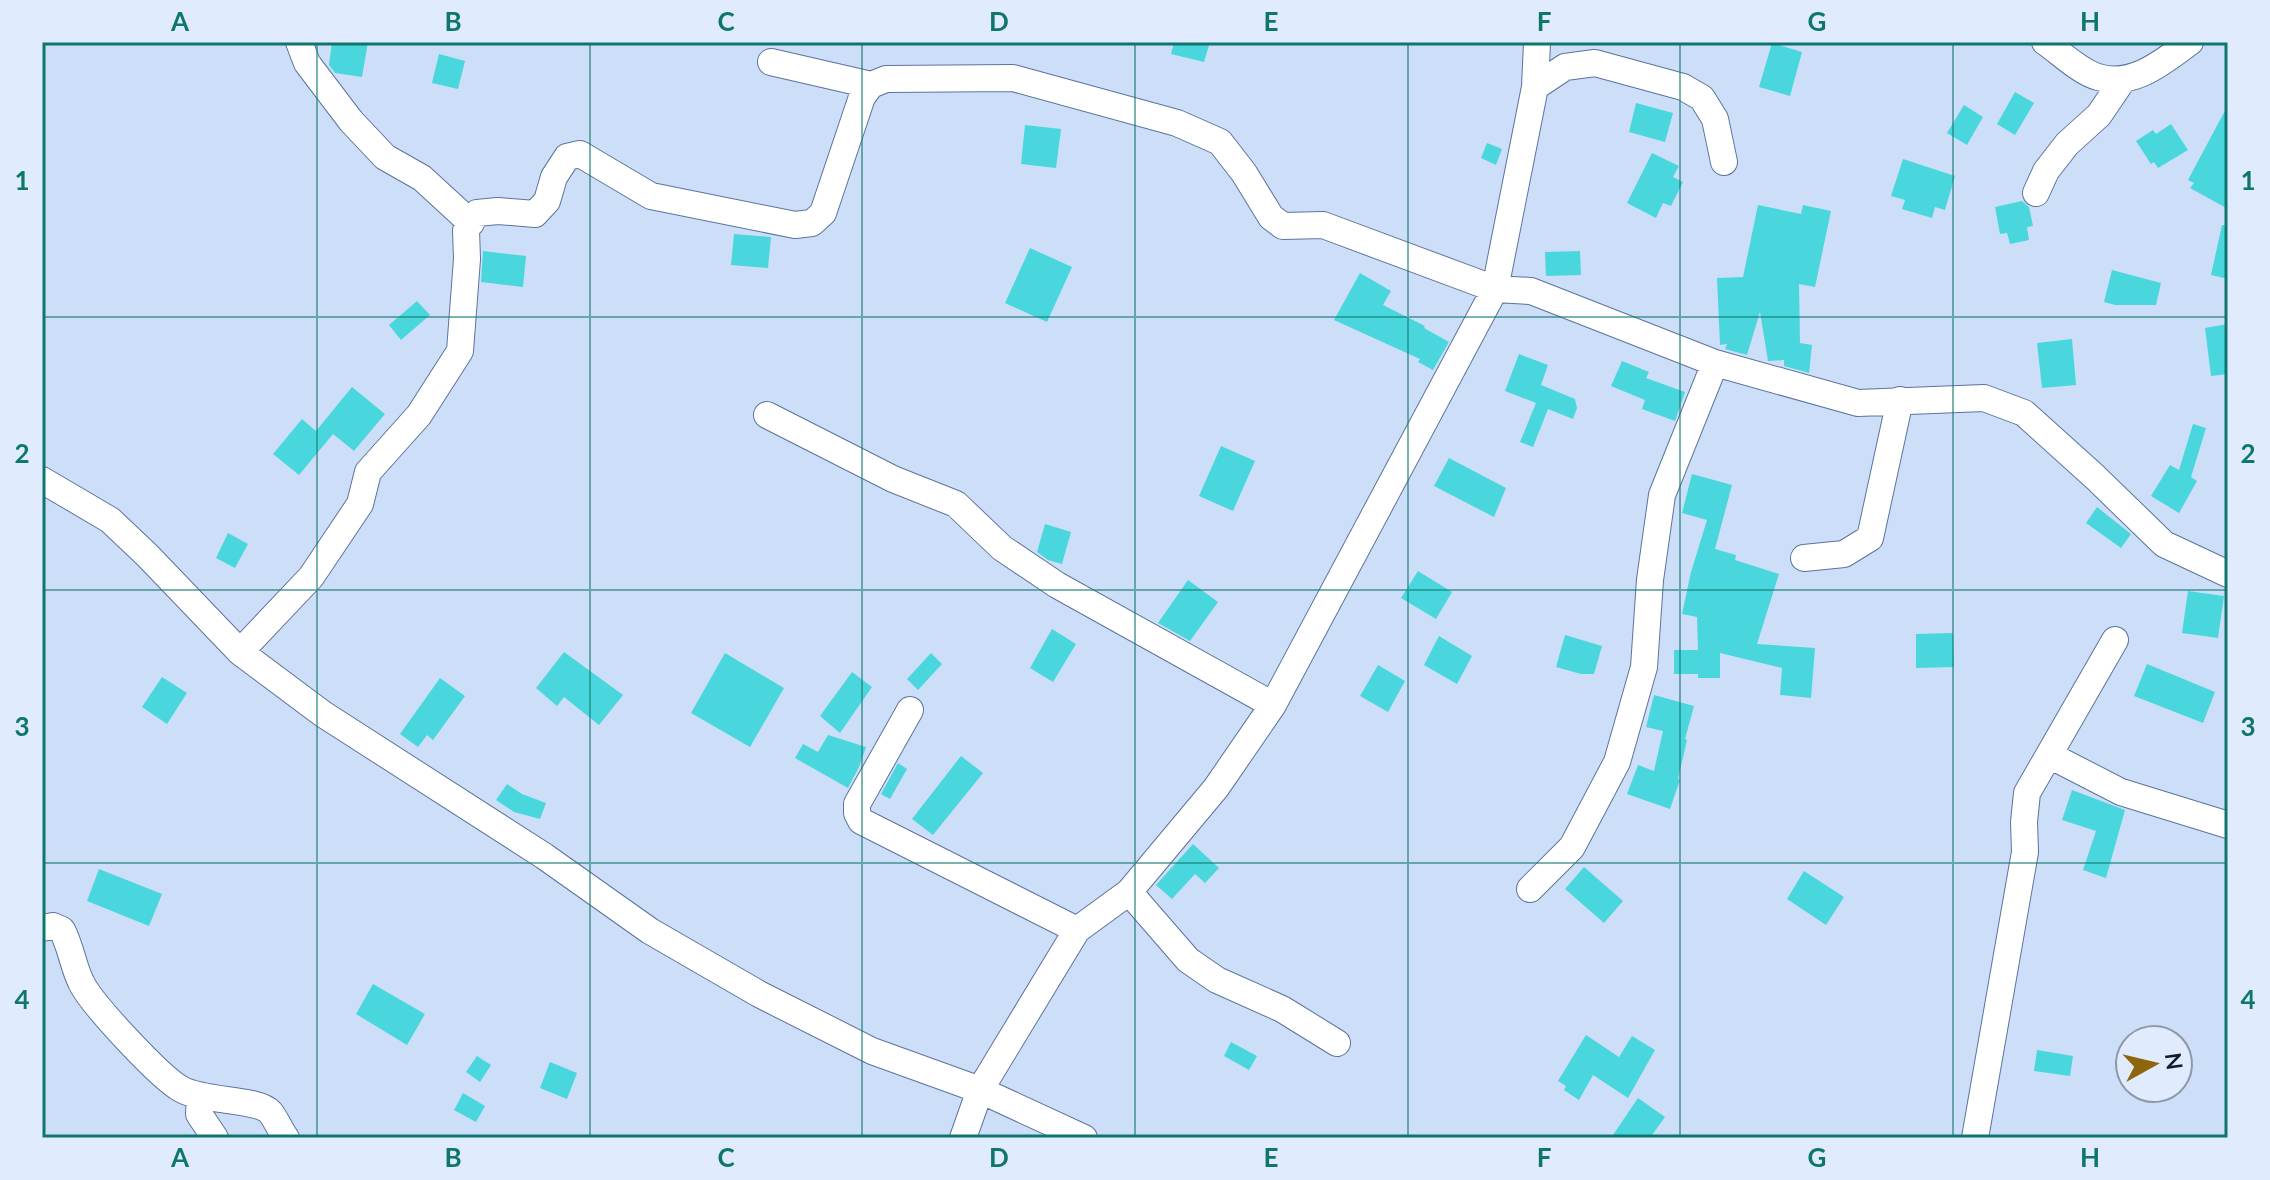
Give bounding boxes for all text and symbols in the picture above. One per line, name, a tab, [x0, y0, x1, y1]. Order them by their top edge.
text: A	[170, 5, 190, 37]
text: B	[444, 5, 462, 37]
text: C	[717, 5, 735, 37]
text: D	[989, 5, 1009, 37]
text: E	[1264, 5, 1278, 37]
text: F	[1537, 5, 1551, 37]
text: G	[1808, 5, 1826, 37]
text: H	[2080, 5, 2100, 37]
text: 1	[14, 164, 30, 196]
text: 1	[2240, 164, 2256, 196]
text: 2	[14, 437, 30, 469]
text: 2	[2240, 437, 2256, 469]
text: 3	[14, 710, 30, 742]
text: 3	[2240, 710, 2256, 742]
text: 4	[14, 983, 30, 1015]
text: 4	[2240, 983, 2256, 1015]
north arrow	[2114, 1024, 2194, 1104]
text: N	[2160, 1051, 2189, 1071]
text: A	[170, 1141, 190, 1173]
text: B	[444, 1141, 462, 1173]
text: C	[717, 1141, 735, 1173]
text: D	[989, 1141, 1009, 1173]
text: E	[1264, 1141, 1278, 1173]
text: F	[1537, 1141, 1551, 1173]
text: G	[1808, 1141, 1826, 1173]
text: H	[2080, 1141, 2100, 1173]

